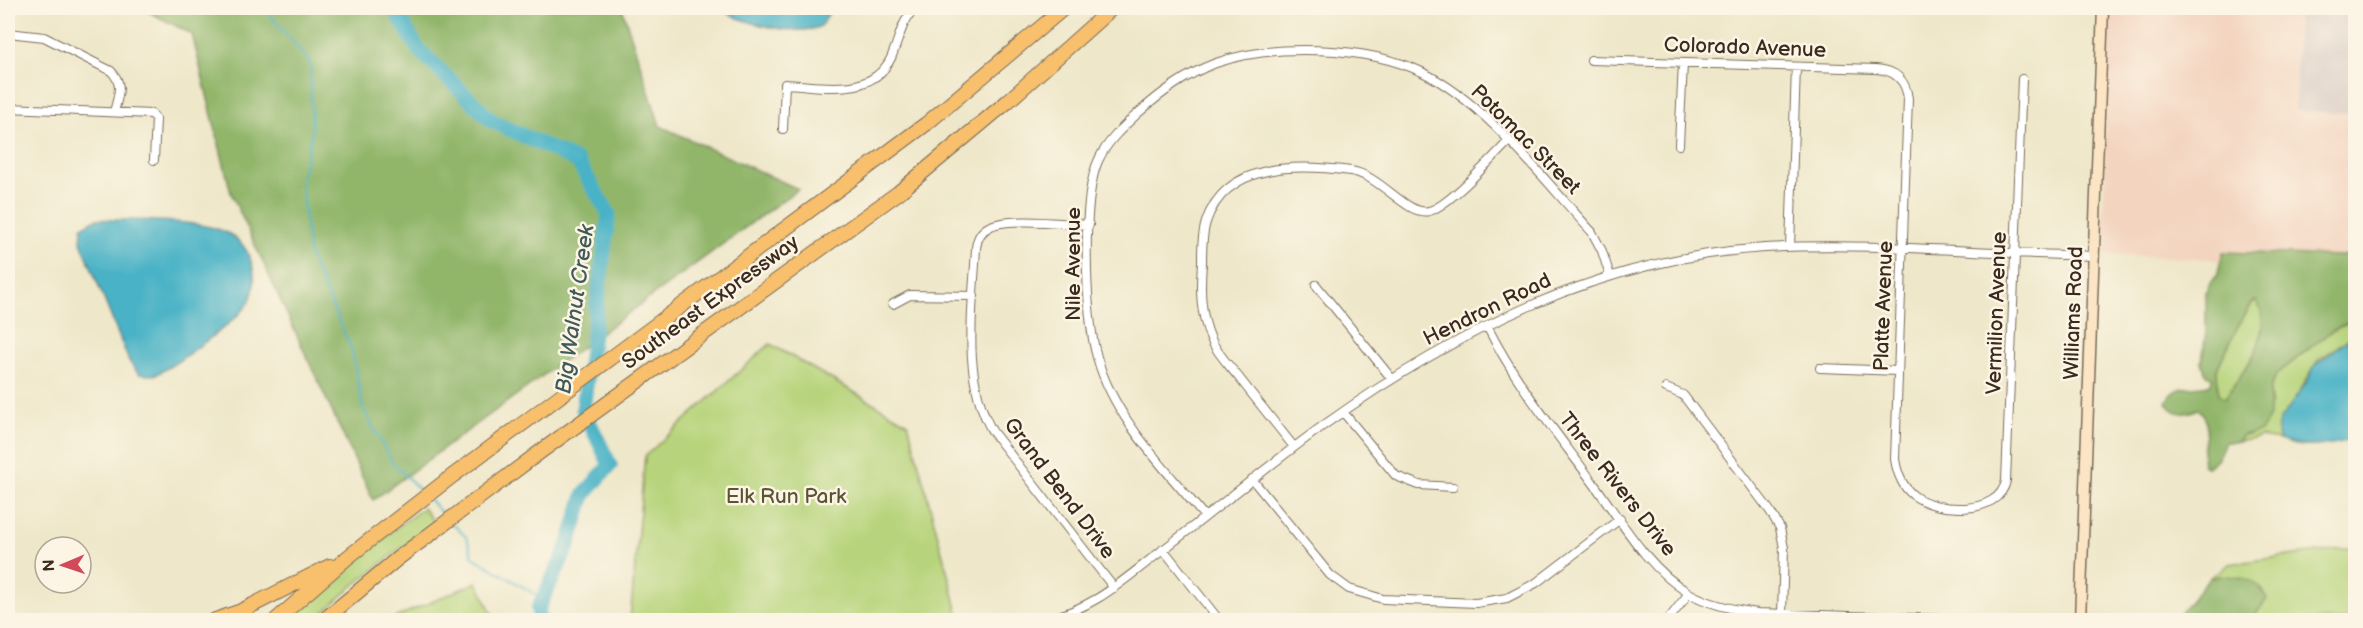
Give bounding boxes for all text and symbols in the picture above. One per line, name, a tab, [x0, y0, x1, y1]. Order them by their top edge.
street label: Colorado Avenue	[1663, 32, 1827, 63]
street label: Potomac Street	[1465, 79, 1586, 200]
street label: Nile Avenue	[1061, 207, 1086, 321]
water label: Big Walnut Creek	[550, 222, 601, 396]
street label: Southeast Expressway	[617, 230, 804, 375]
street label: Vermilion Avenue	[1981, 231, 2012, 395]
street label: Platte Avenue	[1869, 240, 1898, 372]
street label: Williams Road	[2059, 246, 2088, 380]
street label: Hendron Road	[1419, 268, 1555, 351]
street label: Three Rivers Drive	[1554, 407, 1682, 561]
street label: Grand Bend Drive	[998, 413, 1121, 564]
park label: Elk Run Park	[726, 484, 847, 509]
north arrow	[33, 535, 93, 595]
text: N	[40, 559, 59, 572]

